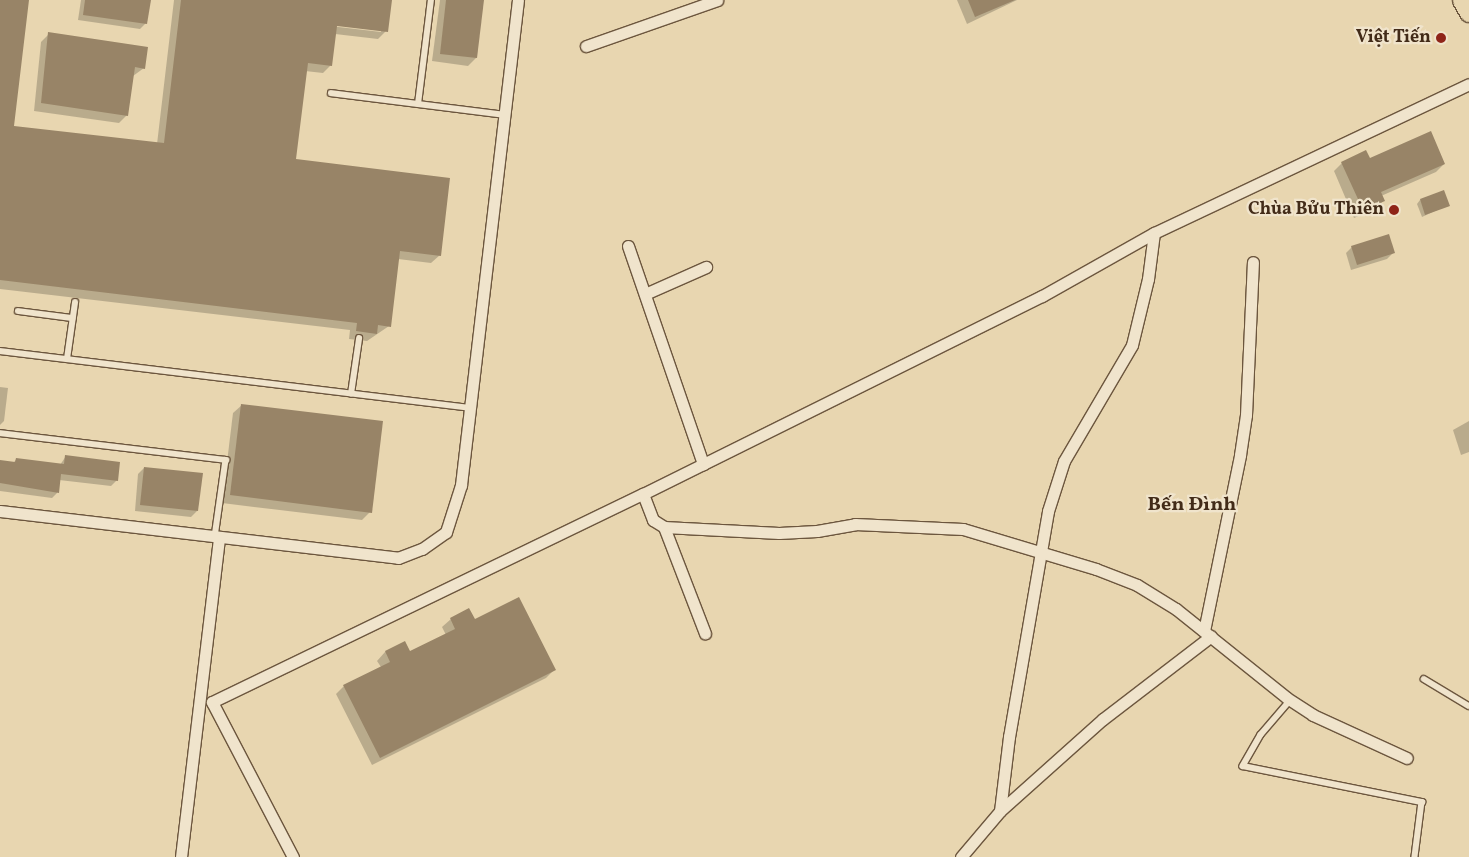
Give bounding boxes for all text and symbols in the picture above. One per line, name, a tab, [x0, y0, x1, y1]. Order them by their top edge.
place label: Việt Tiến	[1356, 27, 1431, 49]
marker: Việt Tiến	[1435, 32, 1447, 44]
place label: Chùa Bửu Thiên	[1248, 199, 1384, 221]
marker: Chùa Bửu Thiên	[1388, 204, 1400, 216]
district label: Bến Đình	[1148, 493, 1236, 517]

